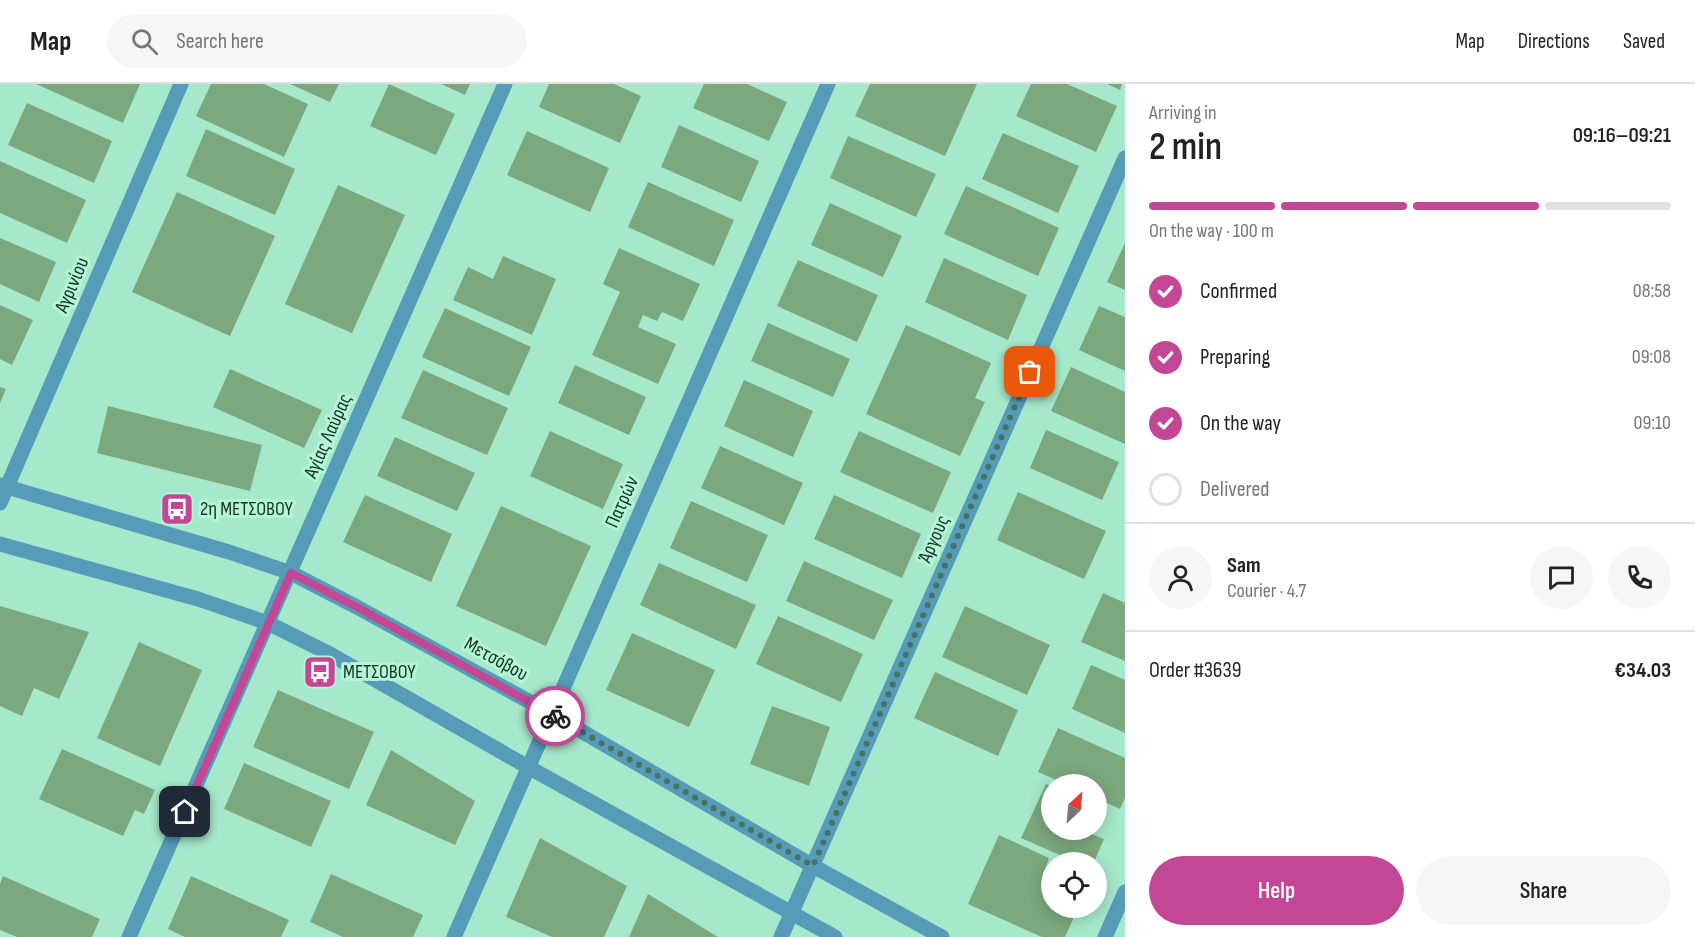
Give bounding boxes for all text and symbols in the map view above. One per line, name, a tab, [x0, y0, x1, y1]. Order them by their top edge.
search box	[107, 14, 527, 68]
text: Map	[30, 25, 71, 58]
icon: search	[128, 25, 161, 58]
text: Search here	[176, 28, 264, 55]
text: Map	[1455, 29, 1485, 54]
text: Directions	[1518, 29, 1590, 54]
text: Saved	[1623, 29, 1665, 54]
text: Arriving in	[1149, 101, 1217, 125]
text: 09:16–09:21	[1573, 122, 1671, 149]
text: 2 min	[1149, 124, 1222, 171]
text: On the way · 100 m	[1149, 219, 1274, 243]
street label: Αγρινίου	[49, 254, 94, 317]
icon: check	[1149, 275, 1182, 308]
text: Confirmed	[1200, 278, 1277, 305]
text: 08:58	[1633, 279, 1671, 303]
icon: check	[1149, 341, 1182, 374]
text: Preparing	[1200, 344, 1270, 371]
text: 09:08	[1632, 345, 1671, 369]
pin	[1004, 346, 1055, 397]
icon: bag	[1013, 355, 1046, 388]
street label: Αγίας Λαύρας	[298, 390, 357, 483]
icon: check	[1149, 407, 1182, 440]
text: On the way	[1200, 410, 1281, 437]
text: 09:10	[1634, 411, 1671, 435]
street label: Πατρών	[600, 472, 644, 532]
text: Delivered	[1200, 476, 1269, 503]
bus stop icon: 2η ΜΕΤΣΟΒΟΥ	[159, 491, 195, 527]
place label: 2η ΜΕΤΣΟΒΟΥ	[200, 497, 293, 521]
street label: Άργους	[913, 511, 955, 566]
button: person	[1149, 546, 1212, 609]
button: chat	[1530, 546, 1593, 609]
button: phone	[1608, 546, 1671, 609]
text: Sam	[1227, 552, 1261, 579]
text: Courier · 4.7	[1227, 579, 1306, 603]
street label: Μετσόβου	[460, 632, 532, 686]
bus stop icon: ΜΕΤΣΟΒΟΥ	[302, 654, 338, 690]
text: Order #3639	[1149, 657, 1241, 684]
text: €34.03	[1614, 657, 1671, 684]
place label: ΜΕΤΣΟΒΟΥ	[343, 660, 416, 684]
courier	[525, 686, 585, 746]
icon: bike	[539, 700, 572, 733]
north arrow	[1041, 774, 1107, 840]
map controls	[1041, 774, 1107, 918]
pin	[159, 786, 210, 837]
icon: home	[168, 795, 201, 828]
button: locate	[1041, 852, 1107, 918]
button: Help	[1149, 856, 1404, 925]
button: Share	[1416, 856, 1671, 925]

